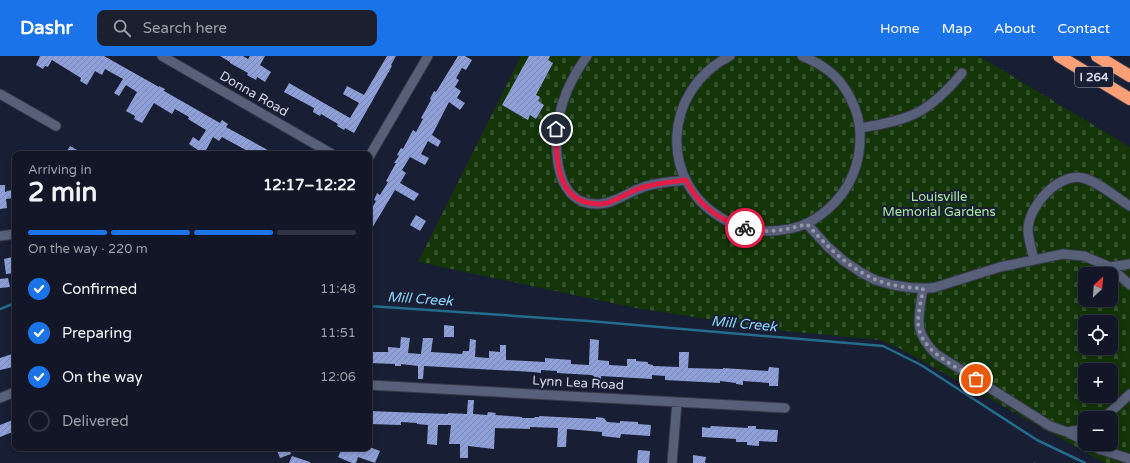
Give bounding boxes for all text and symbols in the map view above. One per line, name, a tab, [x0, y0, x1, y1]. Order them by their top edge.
search box	[97, 10, 377, 46]
text: Dashr	[20, 17, 73, 39]
icon: search	[111, 17, 133, 39]
text: Search here	[143, 19, 227, 37]
text: Home	[880, 20, 920, 37]
text: Map	[942, 20, 972, 37]
text: About	[994, 20, 1036, 37]
text: Contact	[1058, 20, 1110, 37]
road number: I 264	[1075, 67, 1113, 87]
street label: Donna Road	[217, 68, 291, 120]
pin	[539, 112, 573, 146]
icon: home	[545, 118, 567, 140]
text: Arriving in	[28, 162, 92, 178]
text: 12:17–12:22	[263, 176, 356, 194]
text: 2 min	[28, 177, 97, 208]
park label: Louisville Memorial Gardens	[882, 189, 996, 220]
courier	[725, 208, 765, 248]
icon: bike	[734, 217, 756, 239]
text: On the way · 220 m	[28, 241, 148, 257]
north arrow	[1078, 267, 1118, 307]
map controls	[1078, 267, 1118, 451]
icon: check	[28, 278, 50, 300]
text: Confirmed	[62, 280, 137, 298]
text: 11:48	[320, 281, 356, 297]
water label: Mill Creek	[387, 288, 455, 310]
water label: Mill Creek	[711, 313, 779, 335]
button: locate	[1078, 315, 1118, 355]
icon: check	[28, 322, 50, 344]
text: Preparing	[62, 324, 132, 342]
text: 11:51	[320, 325, 356, 341]
pin	[959, 362, 993, 396]
button: +	[1078, 363, 1118, 403]
icon: check	[28, 366, 50, 388]
text: On the way	[62, 368, 142, 386]
icon: bag	[965, 368, 987, 390]
text: 12:06	[320, 369, 356, 385]
street label: Lynn Lea Road	[532, 373, 624, 393]
button: −	[1078, 411, 1118, 451]
text: Delivered	[62, 412, 129, 430]

